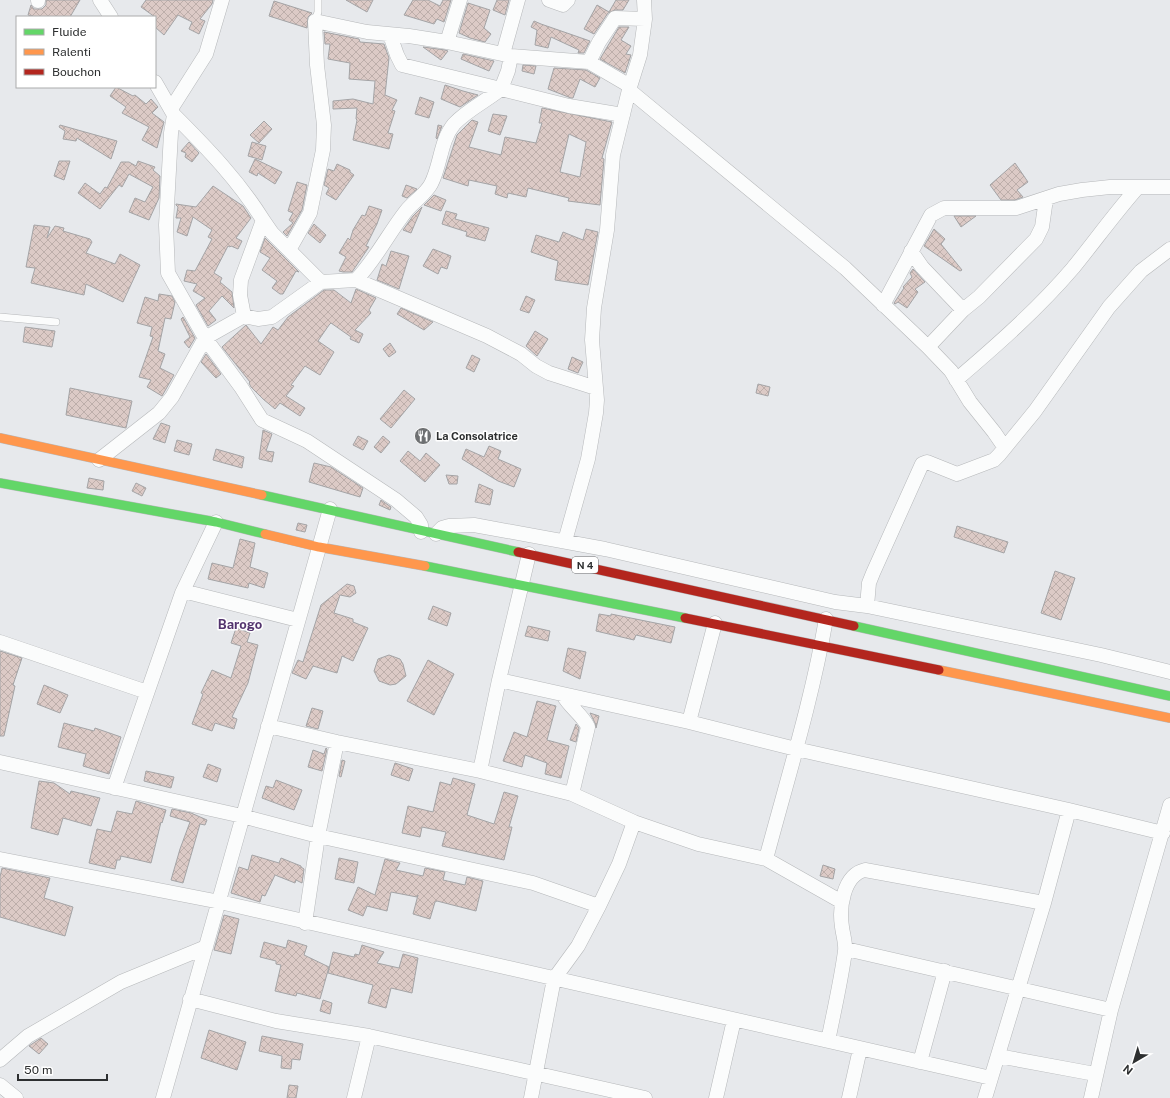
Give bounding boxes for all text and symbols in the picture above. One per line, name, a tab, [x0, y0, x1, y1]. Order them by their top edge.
legend	[16, 16, 156, 88]
text: Fluide	[52, 25, 87, 39]
text: Ralenti	[52, 45, 91, 59]
text: Bouchon	[52, 65, 101, 79]
restaurant icon: La Consolatrice	[413, 426, 433, 446]
place label: La Consolatrice	[436, 430, 518, 442]
road number: N 4	[572, 557, 598, 573]
district label: Barogo	[218, 617, 262, 632]
north arrow	[1114, 1042, 1154, 1082]
scale bar	[18, 1056, 107, 1082]
text: 50 m	[24, 1063, 52, 1077]
text: N	[1121, 1063, 1135, 1077]

